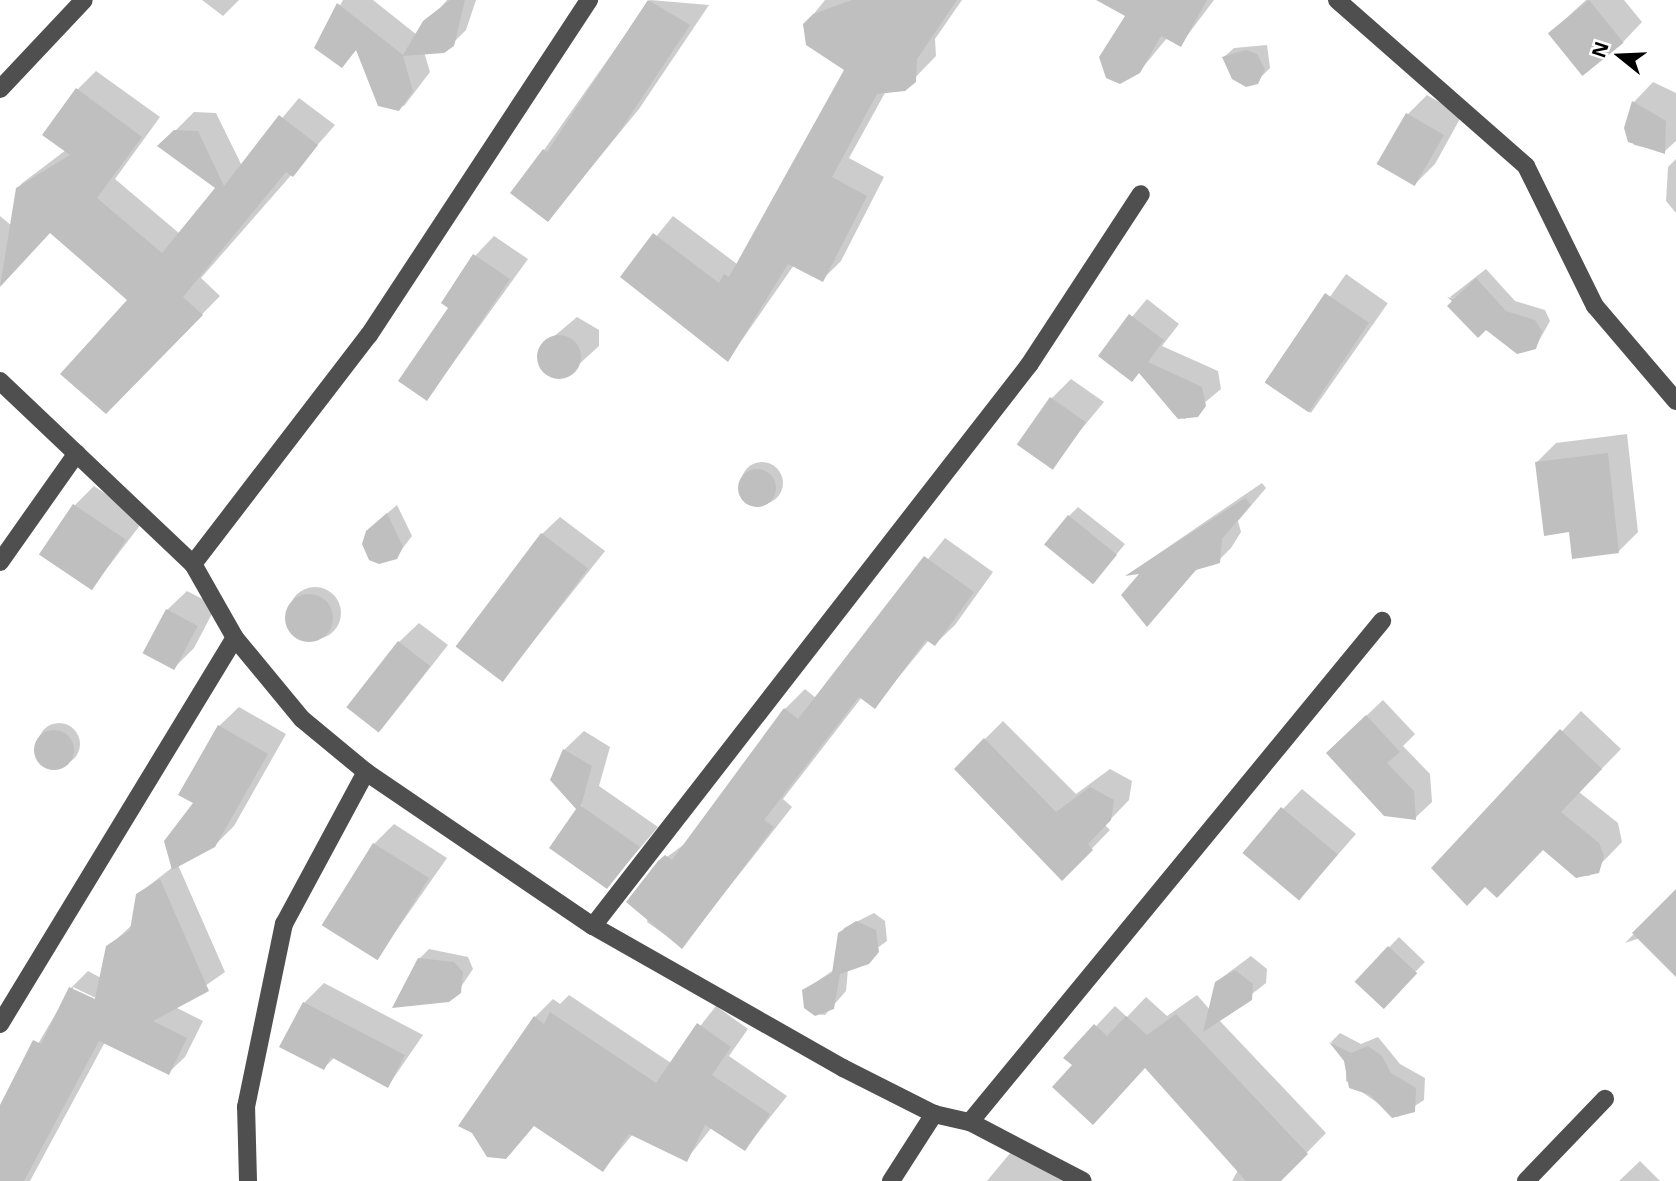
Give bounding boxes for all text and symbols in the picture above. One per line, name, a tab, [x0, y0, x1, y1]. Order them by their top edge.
north arrow	[1585, 21, 1655, 91]
text: N	[1585, 38, 1615, 61]

